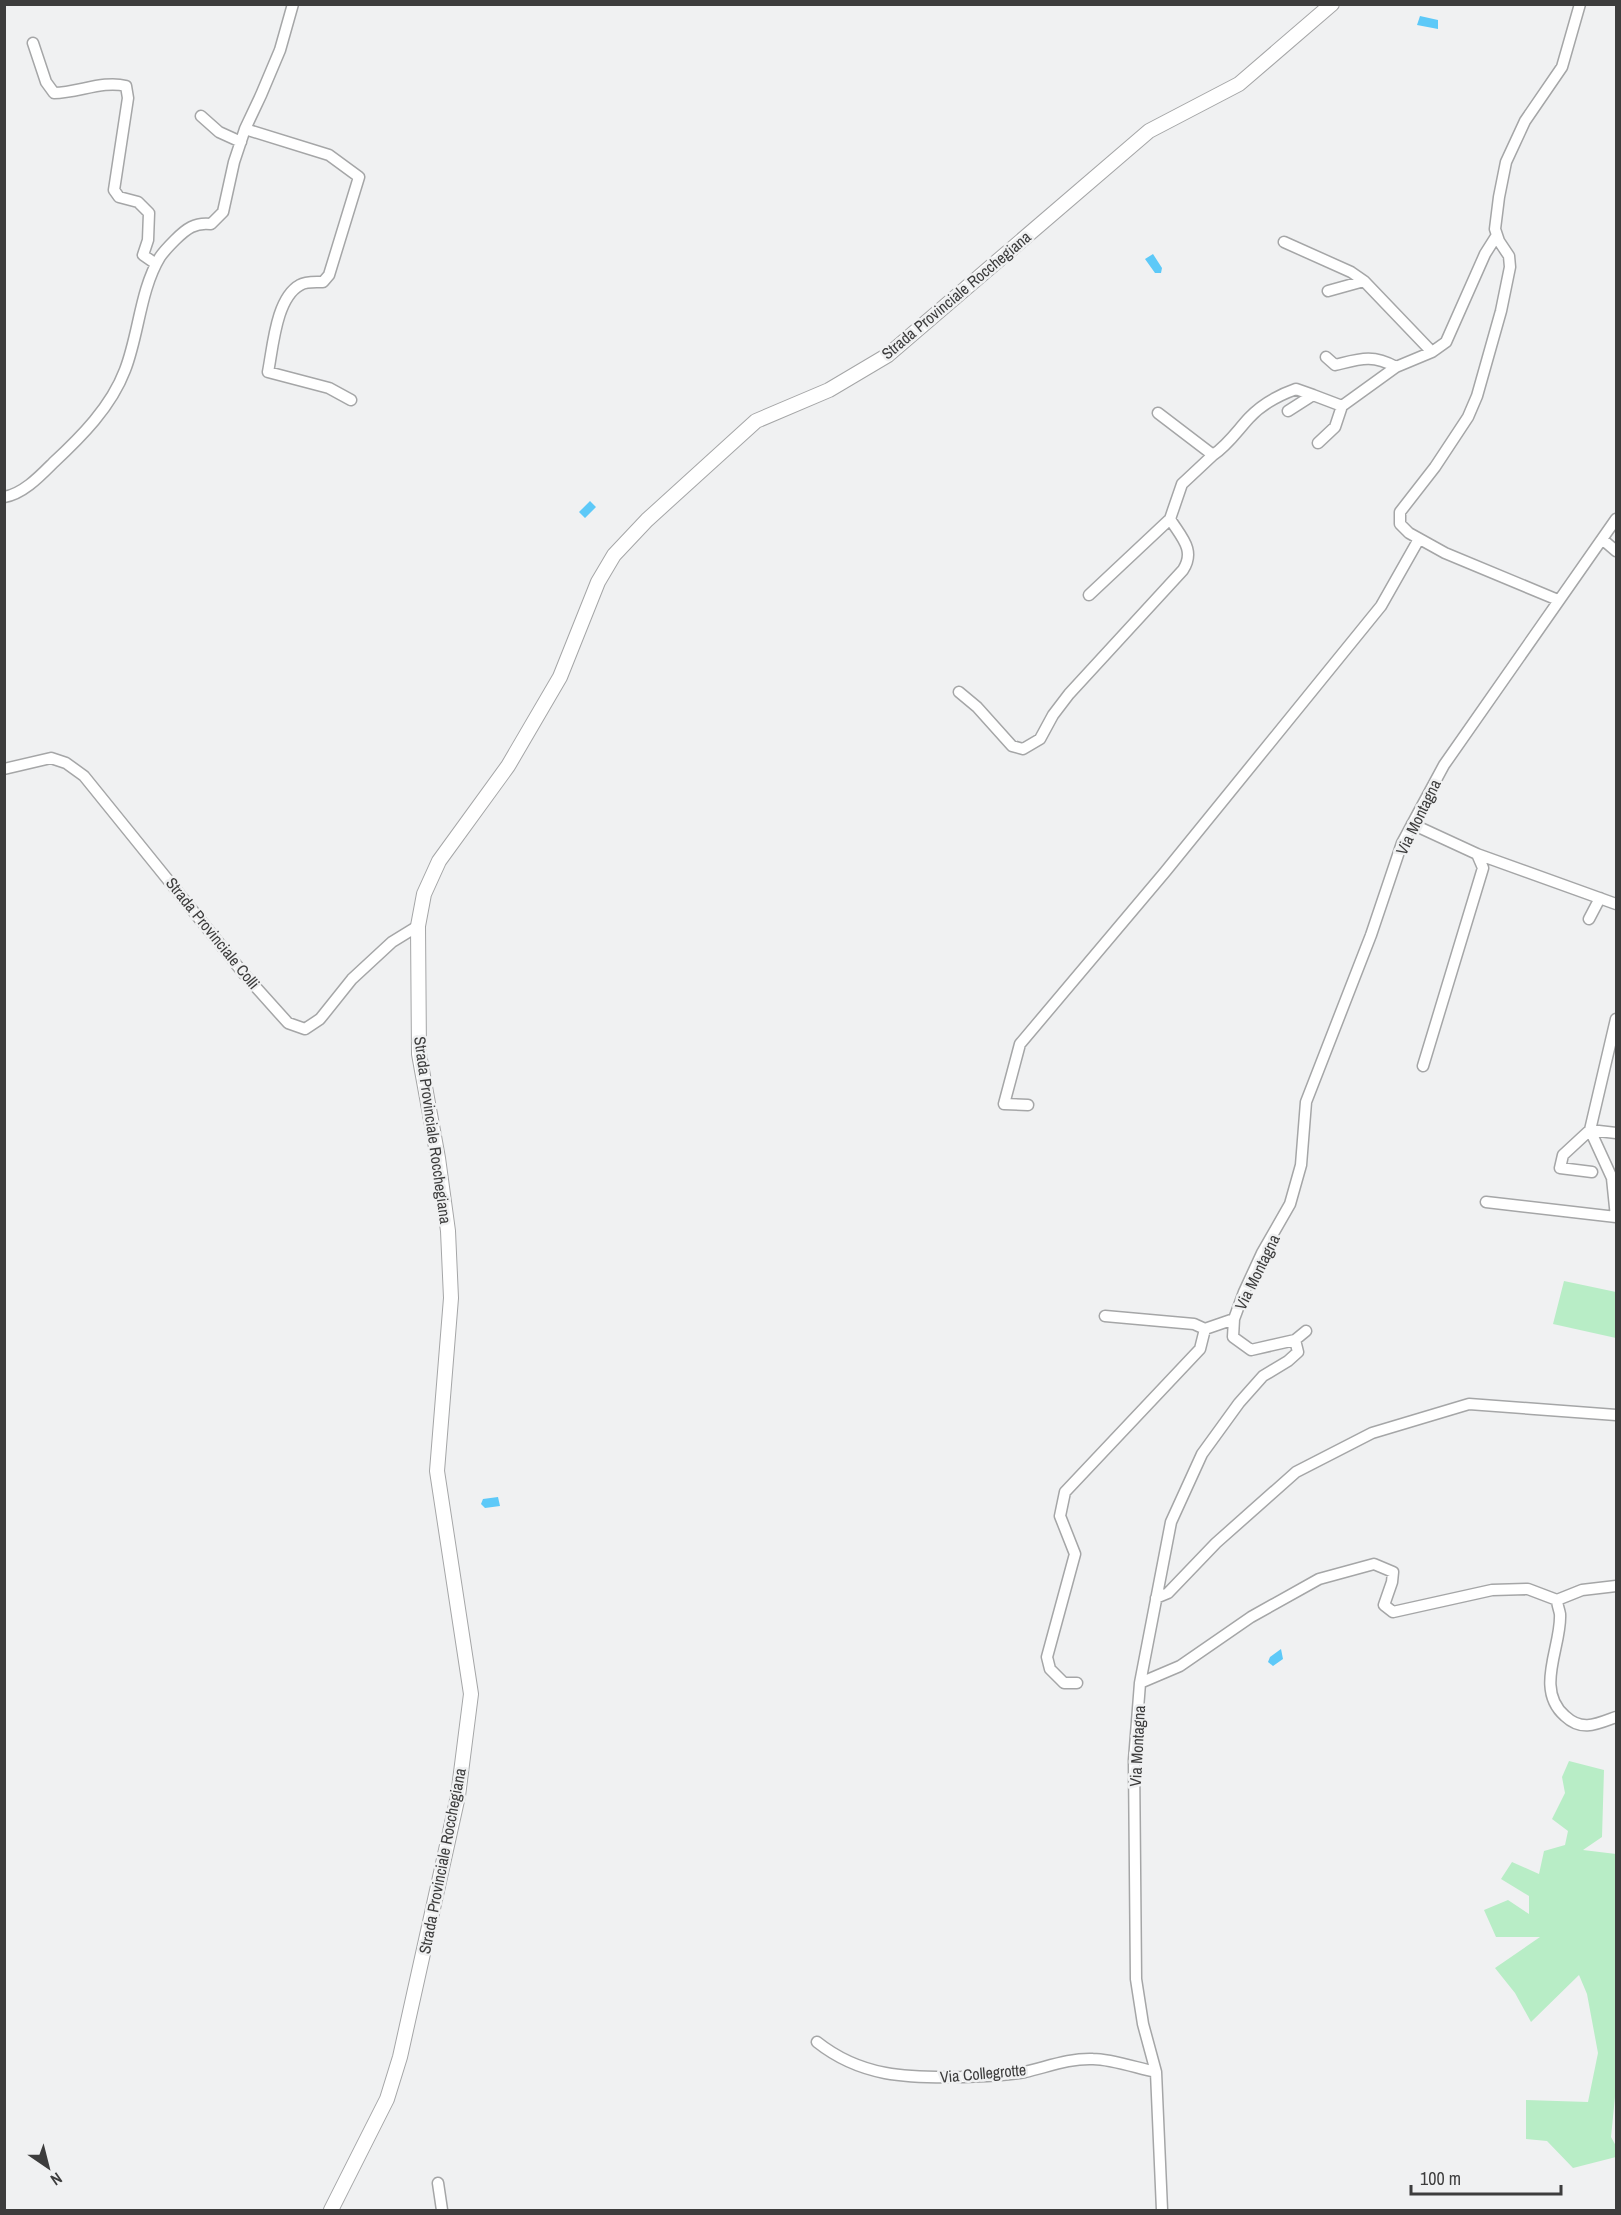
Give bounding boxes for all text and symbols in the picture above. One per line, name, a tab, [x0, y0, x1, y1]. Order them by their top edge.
street label: Strada Provinciale Rocchegiana	[877, 225, 1036, 364]
street label: Via Montagna	[1390, 775, 1446, 858]
street label: Strada Provinciale Colli	[161, 873, 265, 993]
street label: Strada Provinciale Rocchegiana	[409, 1035, 457, 1226]
street label: Via Montagna	[1229, 1230, 1285, 1313]
street label: Via Montagna	[1124, 1704, 1150, 1787]
street label: Strada Provinciale Rocchegiana	[413, 1766, 471, 1956]
street label: Via Collegrotte	[939, 2058, 1027, 2088]
north arrow	[18, 2137, 78, 2197]
scale bar	[1411, 2158, 1561, 2196]
text: 100 m	[1420, 2166, 1461, 2191]
text: N	[46, 2168, 67, 2191]

